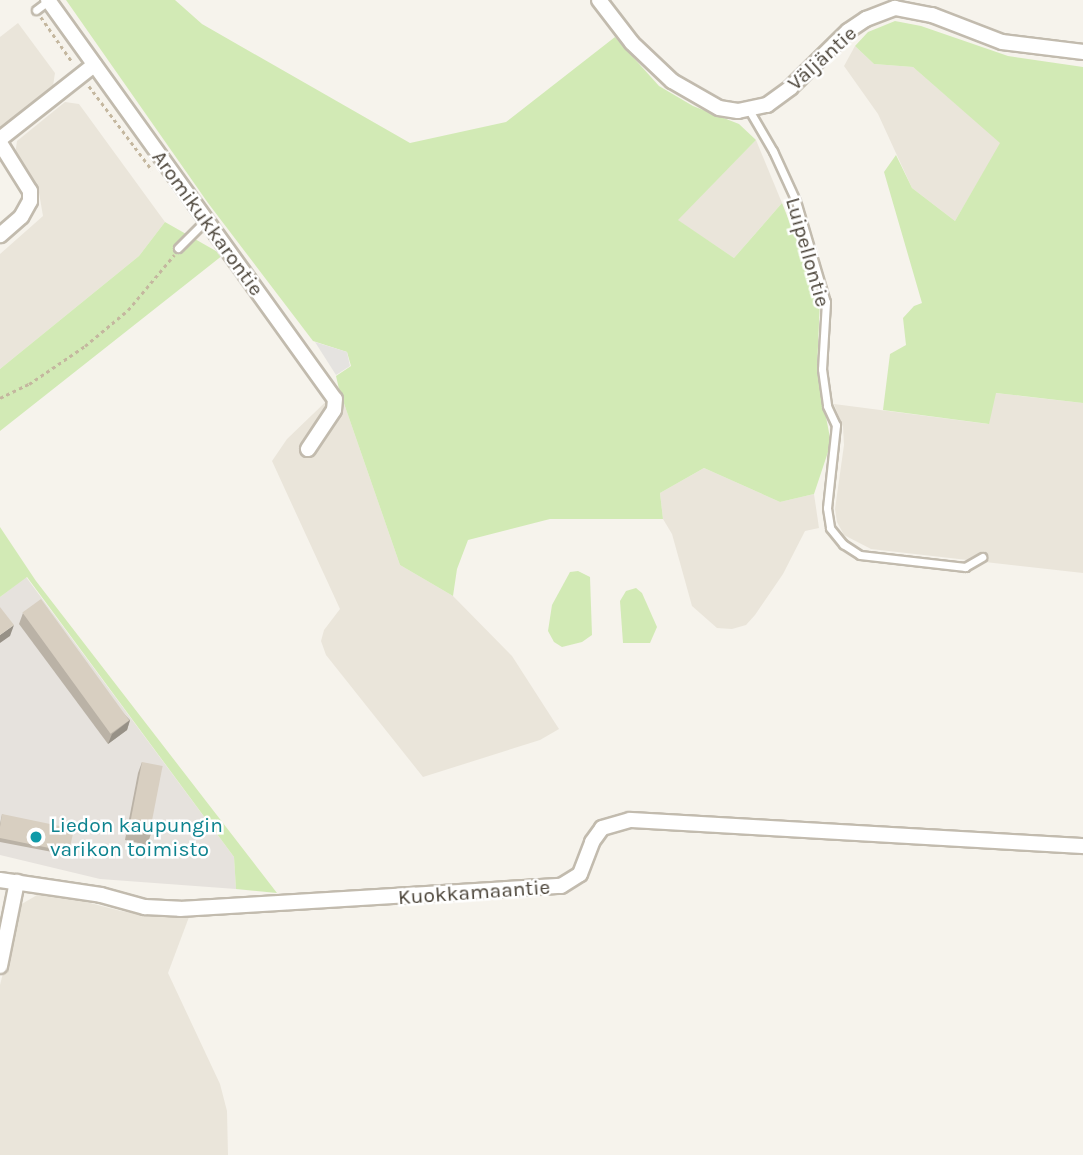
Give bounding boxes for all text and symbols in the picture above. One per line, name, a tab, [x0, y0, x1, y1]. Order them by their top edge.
street label: Väljäntie	[782, 20, 862, 96]
street label: Aromikukkarontie	[147, 145, 269, 301]
street label: Luipellontie	[780, 194, 836, 310]
place label: Liedon kaupungin varikon toimisto	[50, 812, 223, 862]
marker: Liedon kaupungin varikon toimisto	[28, 829, 44, 845]
street label: Kuokkamaantie	[397, 874, 551, 910]

